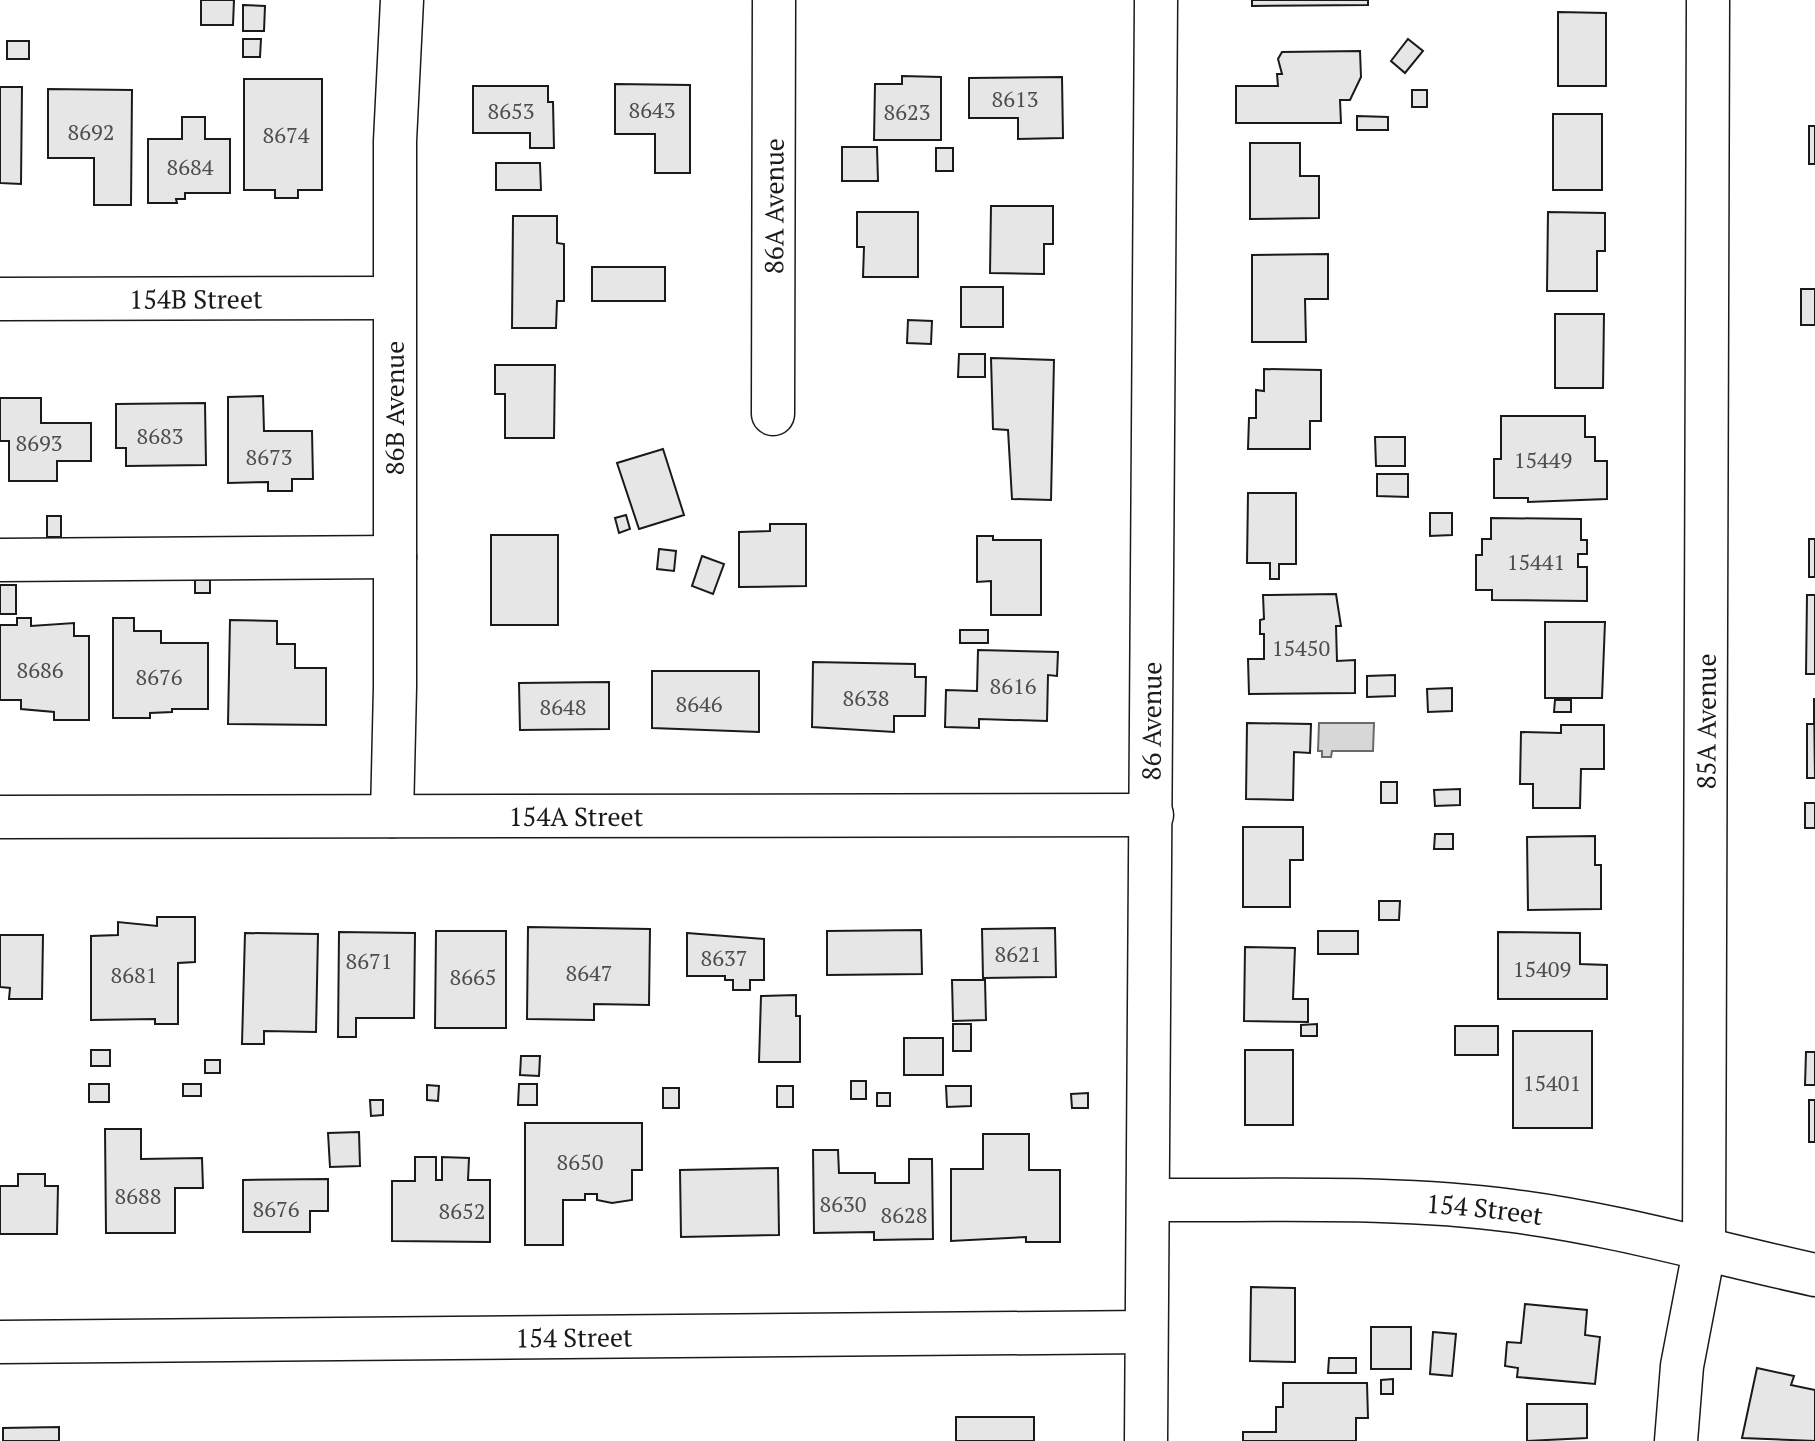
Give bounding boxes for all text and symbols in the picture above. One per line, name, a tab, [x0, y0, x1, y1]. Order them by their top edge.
house number: 8613	[992, 84, 1038, 113]
house number: 8643	[629, 95, 675, 124]
house number: 8653	[488, 96, 534, 125]
house number: 8623	[884, 97, 930, 126]
house number: 8692	[68, 117, 114, 146]
house number: 8674	[263, 120, 310, 149]
street label: 86A Avenue	[756, 138, 791, 274]
house number: 8684	[167, 152, 214, 181]
street label: 154B Street	[129, 281, 263, 316]
street label: 86B Avenue	[377, 341, 411, 475]
house number: 8683	[137, 421, 183, 450]
house number: 8693	[16, 428, 62, 457]
house number: 8673	[246, 442, 292, 471]
house number: 15449	[1514, 445, 1572, 474]
house number: 15441	[1507, 547, 1565, 576]
house number: 15450	[1272, 633, 1330, 662]
street label: 85A Avenue	[1688, 653, 1723, 789]
house number: 8686	[17, 655, 64, 684]
house number: 8676	[136, 662, 183, 691]
street label: 86 Avenue	[1134, 662, 1168, 780]
house number: 8616	[990, 671, 1037, 700]
house number: 8638	[843, 683, 889, 712]
house number: 8646	[676, 689, 723, 718]
house number: 8648	[540, 692, 586, 721]
street label: 154A Street	[509, 799, 644, 833]
house number: 8621	[995, 939, 1041, 968]
house number: 8637	[701, 943, 747, 972]
house number: 8671	[346, 946, 392, 975]
house number: 15409	[1513, 954, 1571, 983]
house number: 8647	[566, 958, 612, 987]
house number: 8681	[111, 960, 157, 989]
house number: 8665	[450, 962, 496, 991]
house number: 15401	[1523, 1068, 1581, 1097]
house number: 8650	[557, 1147, 603, 1176]
house number: 8688	[115, 1181, 161, 1210]
street label: 154 Street	[1425, 1186, 1546, 1232]
house number: 8630	[820, 1189, 866, 1218]
house number: 8676	[253, 1194, 300, 1223]
house number: 8652	[439, 1196, 485, 1225]
house number: 8628	[881, 1200, 927, 1229]
street label: 154 Street	[515, 1319, 633, 1355]

